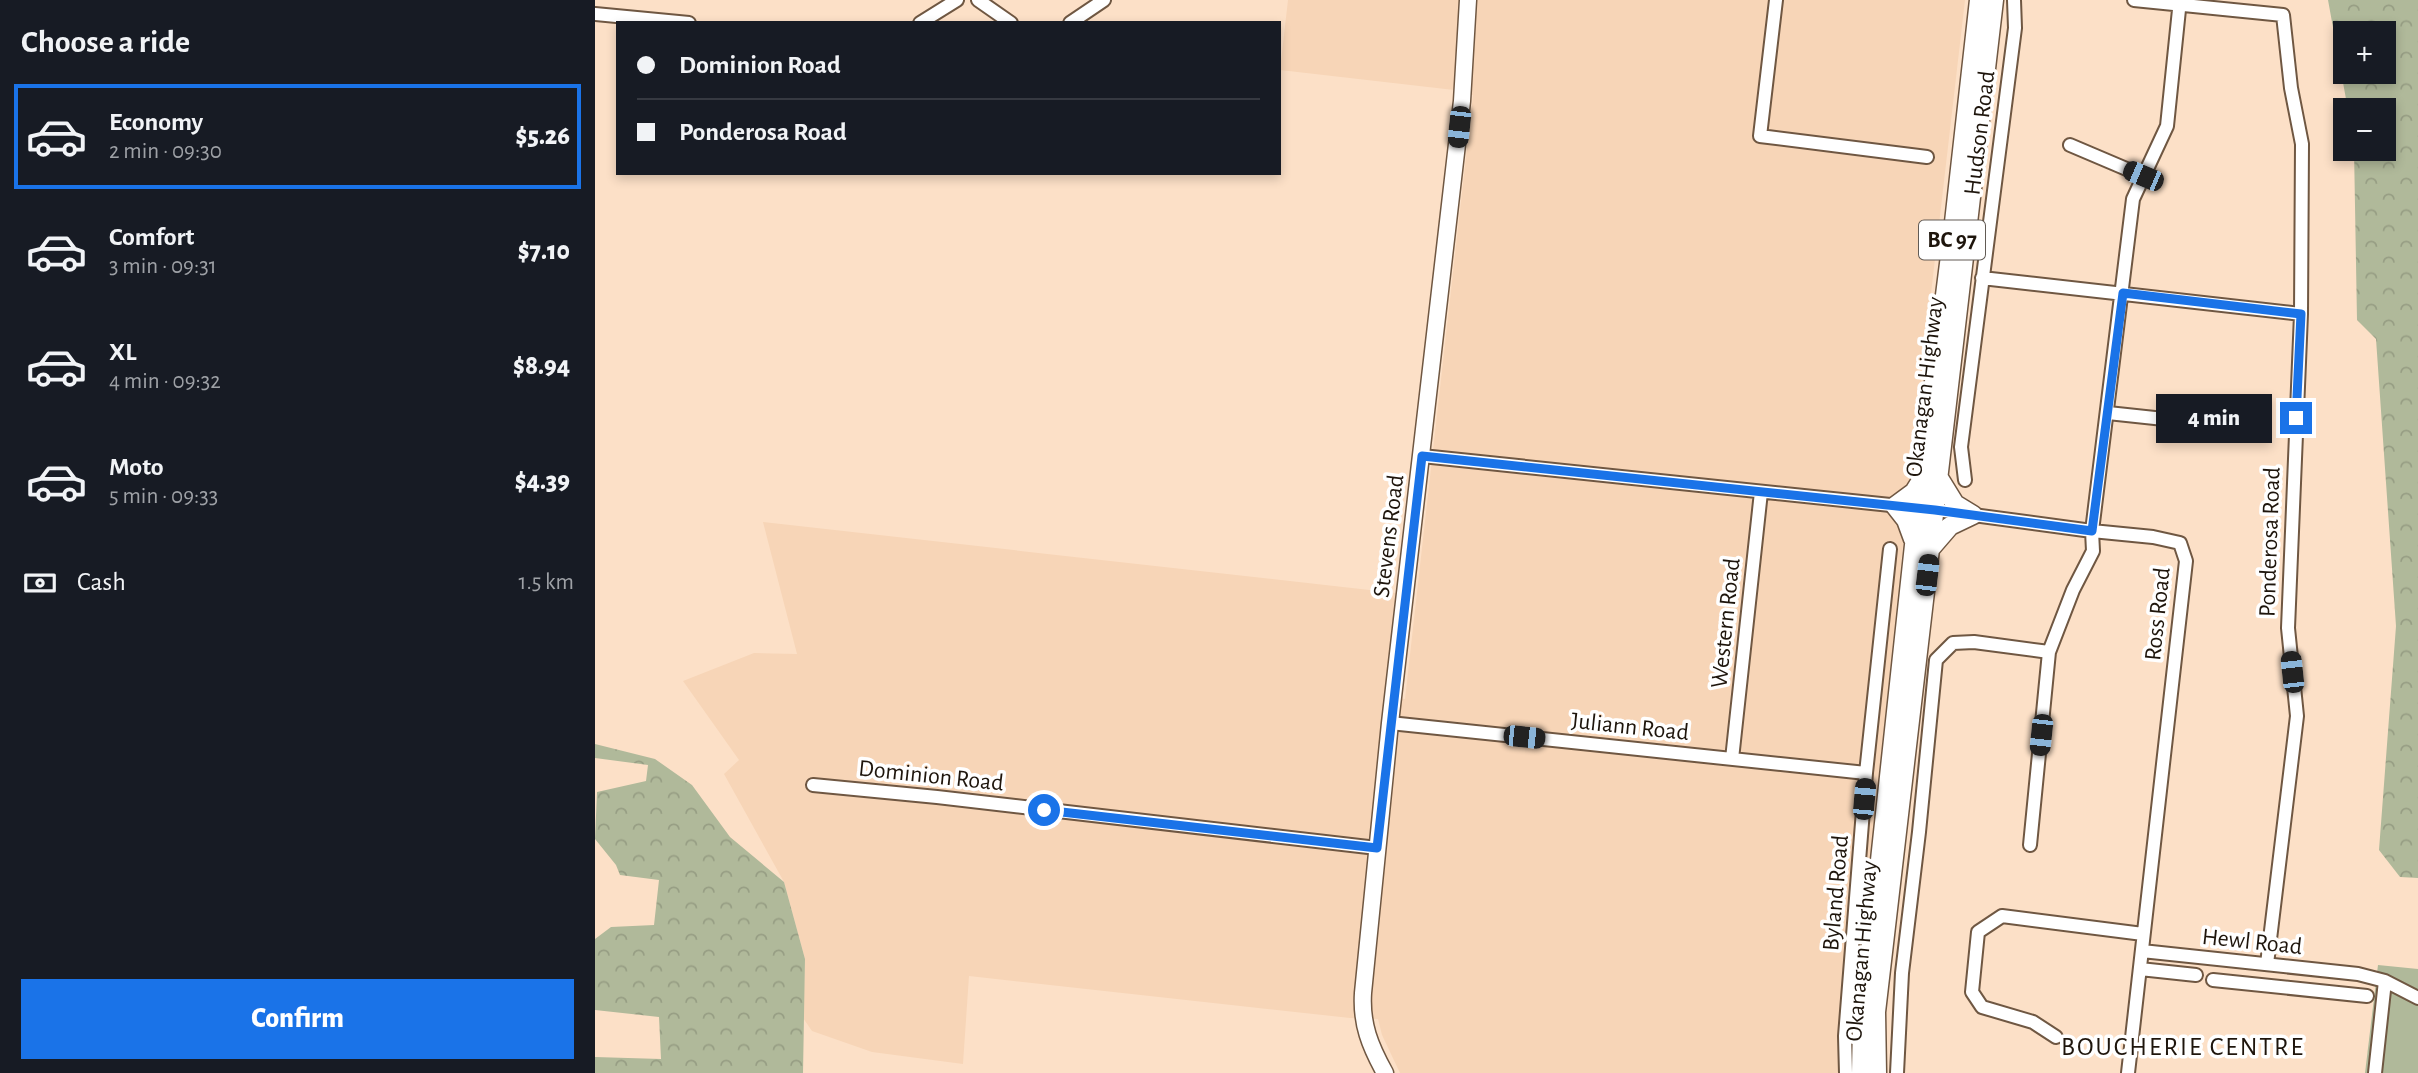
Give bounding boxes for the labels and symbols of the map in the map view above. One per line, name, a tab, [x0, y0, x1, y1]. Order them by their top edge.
street label: Hudson Road	[1960, 69, 2000, 197]
car	[1447, 105, 1472, 149]
car	[2120, 158, 2167, 194]
road number: BC 97	[1919, 220, 1985, 260]
street label: Okanagan Highway	[1902, 296, 1948, 478]
callout: 4 min	[2156, 394, 2271, 442]
route end	[2280, 402, 2312, 434]
street label: Ponderosa Road	[2255, 467, 2285, 617]
street label: Stevens Road	[1370, 473, 1408, 599]
car	[1915, 553, 1940, 597]
street label: Western Road	[1707, 557, 1745, 689]
street label: Ross Road	[2141, 566, 2175, 662]
car	[2280, 650, 2305, 694]
street label: Juliann Road	[1570, 709, 1690, 745]
car	[2029, 713, 2054, 757]
car	[1503, 724, 1546, 750]
street label: Dominion Road	[857, 756, 1005, 796]
car	[1852, 777, 1877, 821]
route start	[1028, 794, 1060, 826]
street label: Byland Road	[1819, 834, 1853, 952]
street label: Okanagan Highway	[1842, 860, 1882, 1042]
street label: Hewl Road	[2201, 925, 2303, 959]
district label: BOUCHERIE CENTRE	[2061, 1034, 2305, 1060]

